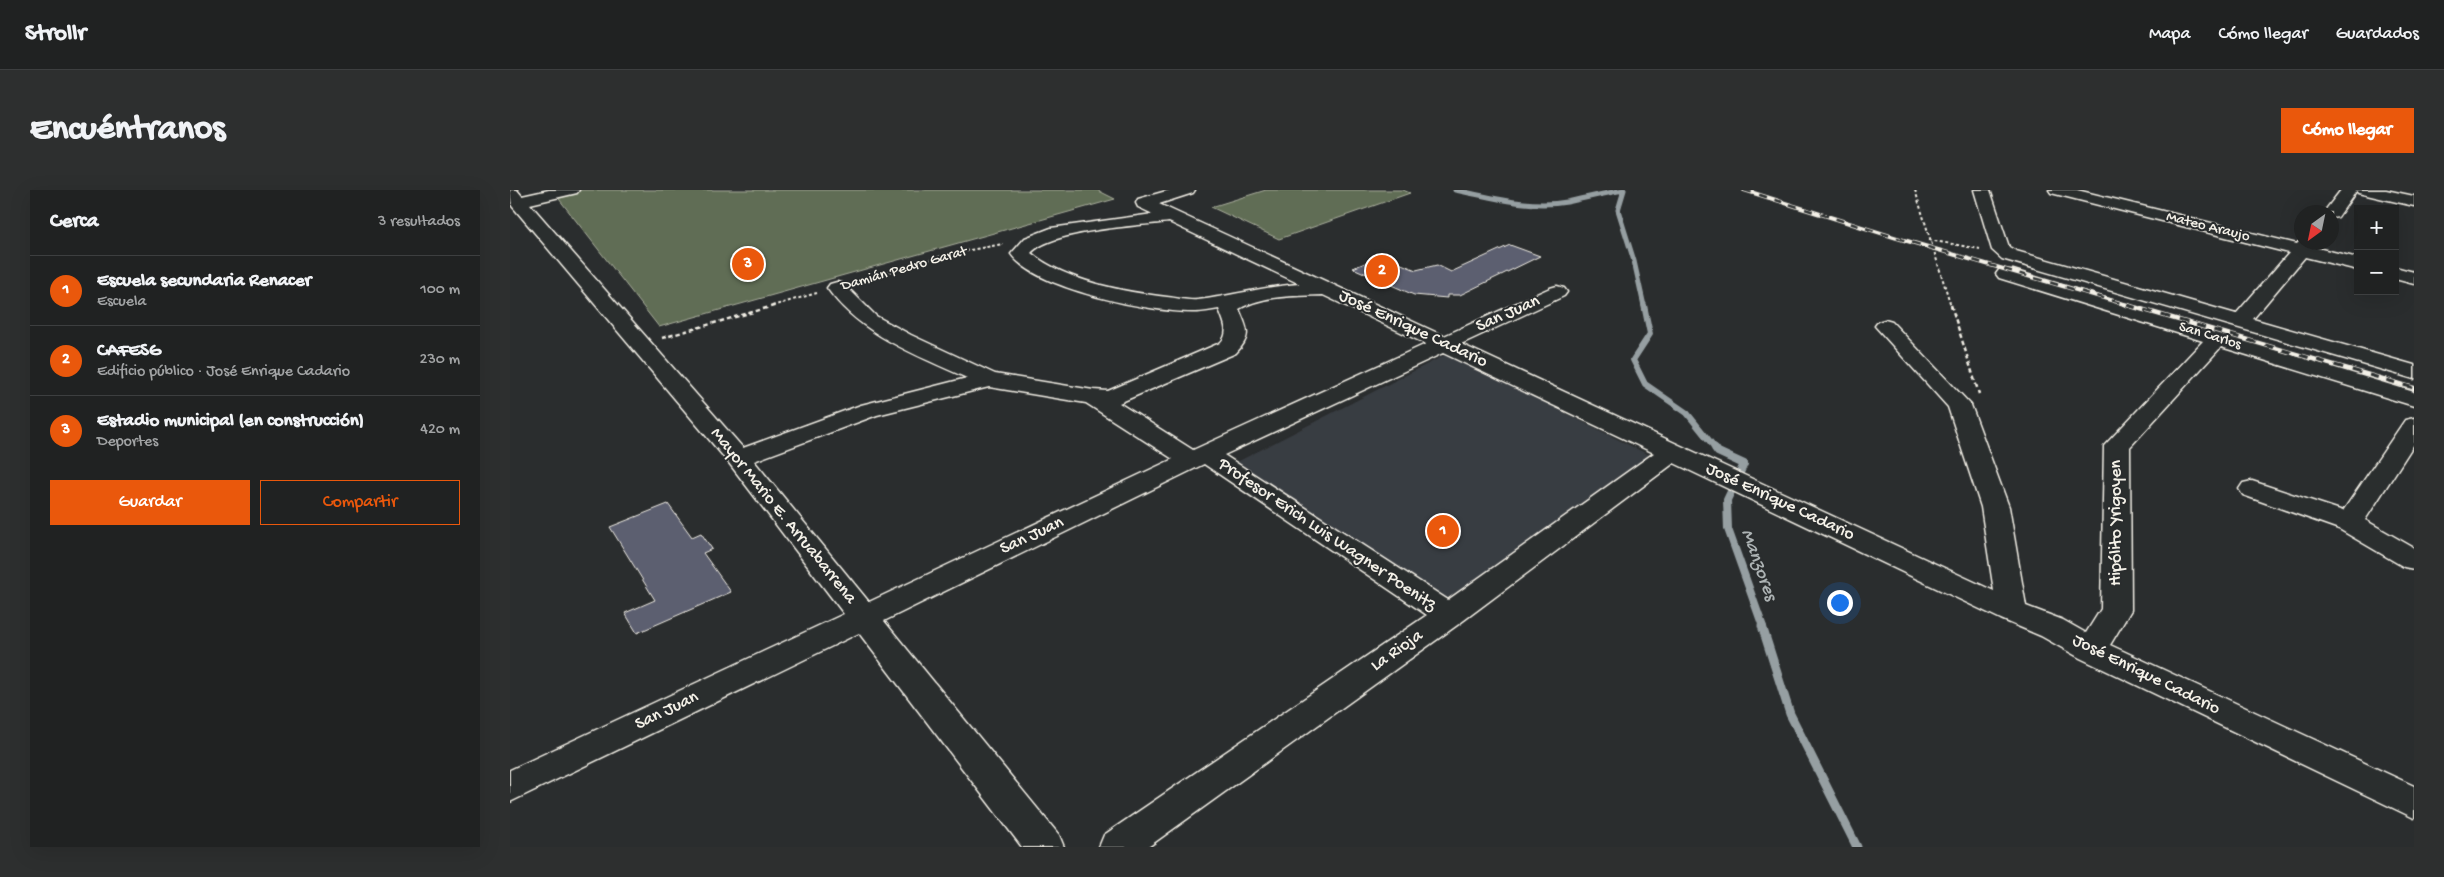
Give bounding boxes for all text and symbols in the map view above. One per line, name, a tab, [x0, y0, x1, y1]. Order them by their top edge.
text: Strollr	[25, 20, 86, 49]
text: Mapa	[2149, 24, 2190, 45]
text: Cómo llegar	[2218, 24, 2308, 45]
text: Guardados	[2336, 24, 2419, 45]
button: Cómo llegar	[2281, 108, 2414, 153]
text: Encuéntranos	[30, 110, 225, 151]
north arrow	[2294, 205, 2339, 250]
map controls	[2354, 205, 2399, 295]
button: +	[2354, 205, 2399, 250]
street label: Mateo Araujo	[2164, 208, 2252, 246]
text: Cerca	[50, 210, 98, 235]
text: 3 resultados	[378, 213, 460, 232]
street label: Damián Pedro Garat	[838, 242, 971, 296]
pin: 3	[732, 245, 764, 283]
button: −	[2354, 250, 2399, 295]
pin: 2	[1366, 252, 1398, 290]
text: Escuela secundaria Renacer	[97, 270, 311, 293]
text: 1	[63, 281, 69, 300]
text: 100 m	[420, 281, 460, 300]
street label: José Enrique Cadario	[1335, 285, 1491, 373]
street label: San Juan	[1473, 290, 1544, 337]
text: Escuela	[97, 293, 146, 312]
street label: San Carlos	[2177, 318, 2244, 354]
text: CAFESG	[97, 340, 161, 363]
text: 2	[62, 351, 70, 370]
text: 230 m	[420, 351, 460, 370]
text: Edificio público · José Enrique Cadario	[97, 363, 350, 382]
text: Estadio municipal (en construcción)	[97, 410, 364, 433]
text: 3	[62, 421, 70, 440]
text: 420 m	[420, 421, 460, 440]
street label: Mayor Mario E. Arruabarrena	[705, 424, 861, 609]
text: Deportes	[97, 433, 158, 452]
street label: Profesor Erich Luis Wagner Poenitz	[1213, 453, 1441, 617]
street label: José Enrique Cadario	[1702, 458, 1858, 546]
street label: Hipólito Yrigoyen	[2106, 460, 2127, 586]
button: Guardar	[50, 480, 250, 525]
button: Compartir	[260, 480, 460, 525]
street label: San Juan	[997, 512, 1068, 560]
pin: 1	[1427, 512, 1459, 550]
water label: Manzores	[1734, 526, 1782, 606]
your location	[1827, 590, 1853, 616]
street label: La Rioja	[1367, 625, 1428, 676]
street label: José Enrique Cadario	[2069, 630, 2223, 720]
street label: San Juan	[632, 687, 702, 735]

